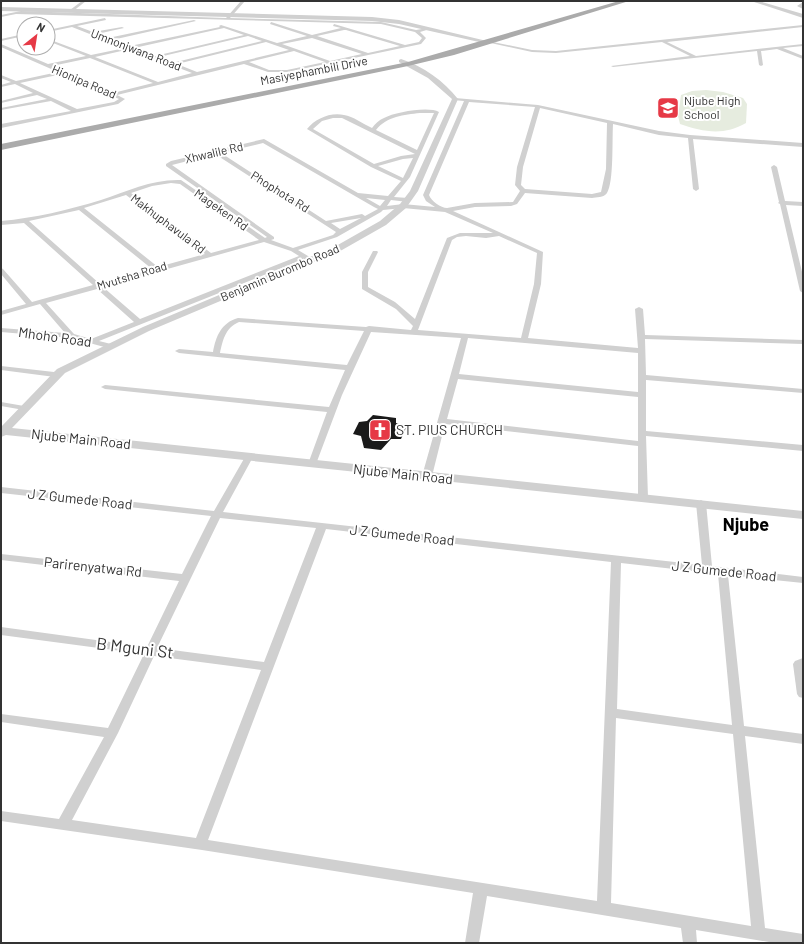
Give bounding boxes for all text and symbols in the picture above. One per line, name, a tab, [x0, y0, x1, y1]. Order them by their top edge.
north arrow	[16, 16, 56, 56]
text: N	[35, 19, 48, 34]
street label: Umnonjwana Road	[89, 25, 184, 73]
street label: Masiyephambili Drive	[259, 53, 369, 87]
street label: Hionipa Road	[50, 61, 119, 101]
place label: Njube High School	[684, 93, 741, 121]
school or university icon: Njube High School	[655, 95, 681, 121]
street label: Xhwalile Rd	[183, 139, 244, 166]
street label: Phophota Rd	[249, 168, 312, 215]
street label: Mageken Rd	[192, 186, 251, 233]
street label: Makhuphavula Rd	[128, 191, 209, 256]
street label: Benjamin Burombo Road	[218, 241, 341, 303]
street label: Mvutsha Road	[95, 258, 168, 292]
street label: Mhoho Road	[17, 323, 93, 350]
church icon: ST. PIUS CHURCH	[367, 417, 393, 443]
place label: ST. PIUS CHURCH	[396, 421, 503, 438]
street label: Njube Main Road	[30, 425, 132, 452]
street label: Njube Main Road	[352, 460, 454, 487]
street label: J Z Gumede Road	[27, 485, 133, 512]
district label: Njube	[723, 513, 769, 535]
street label: J Z Gumede Road	[349, 521, 455, 548]
street label: Parirenyatwa Rd	[43, 553, 143, 580]
street label: J Z Gumede Road	[671, 557, 777, 584]
street label: B Mguni St	[95, 632, 175, 662]

